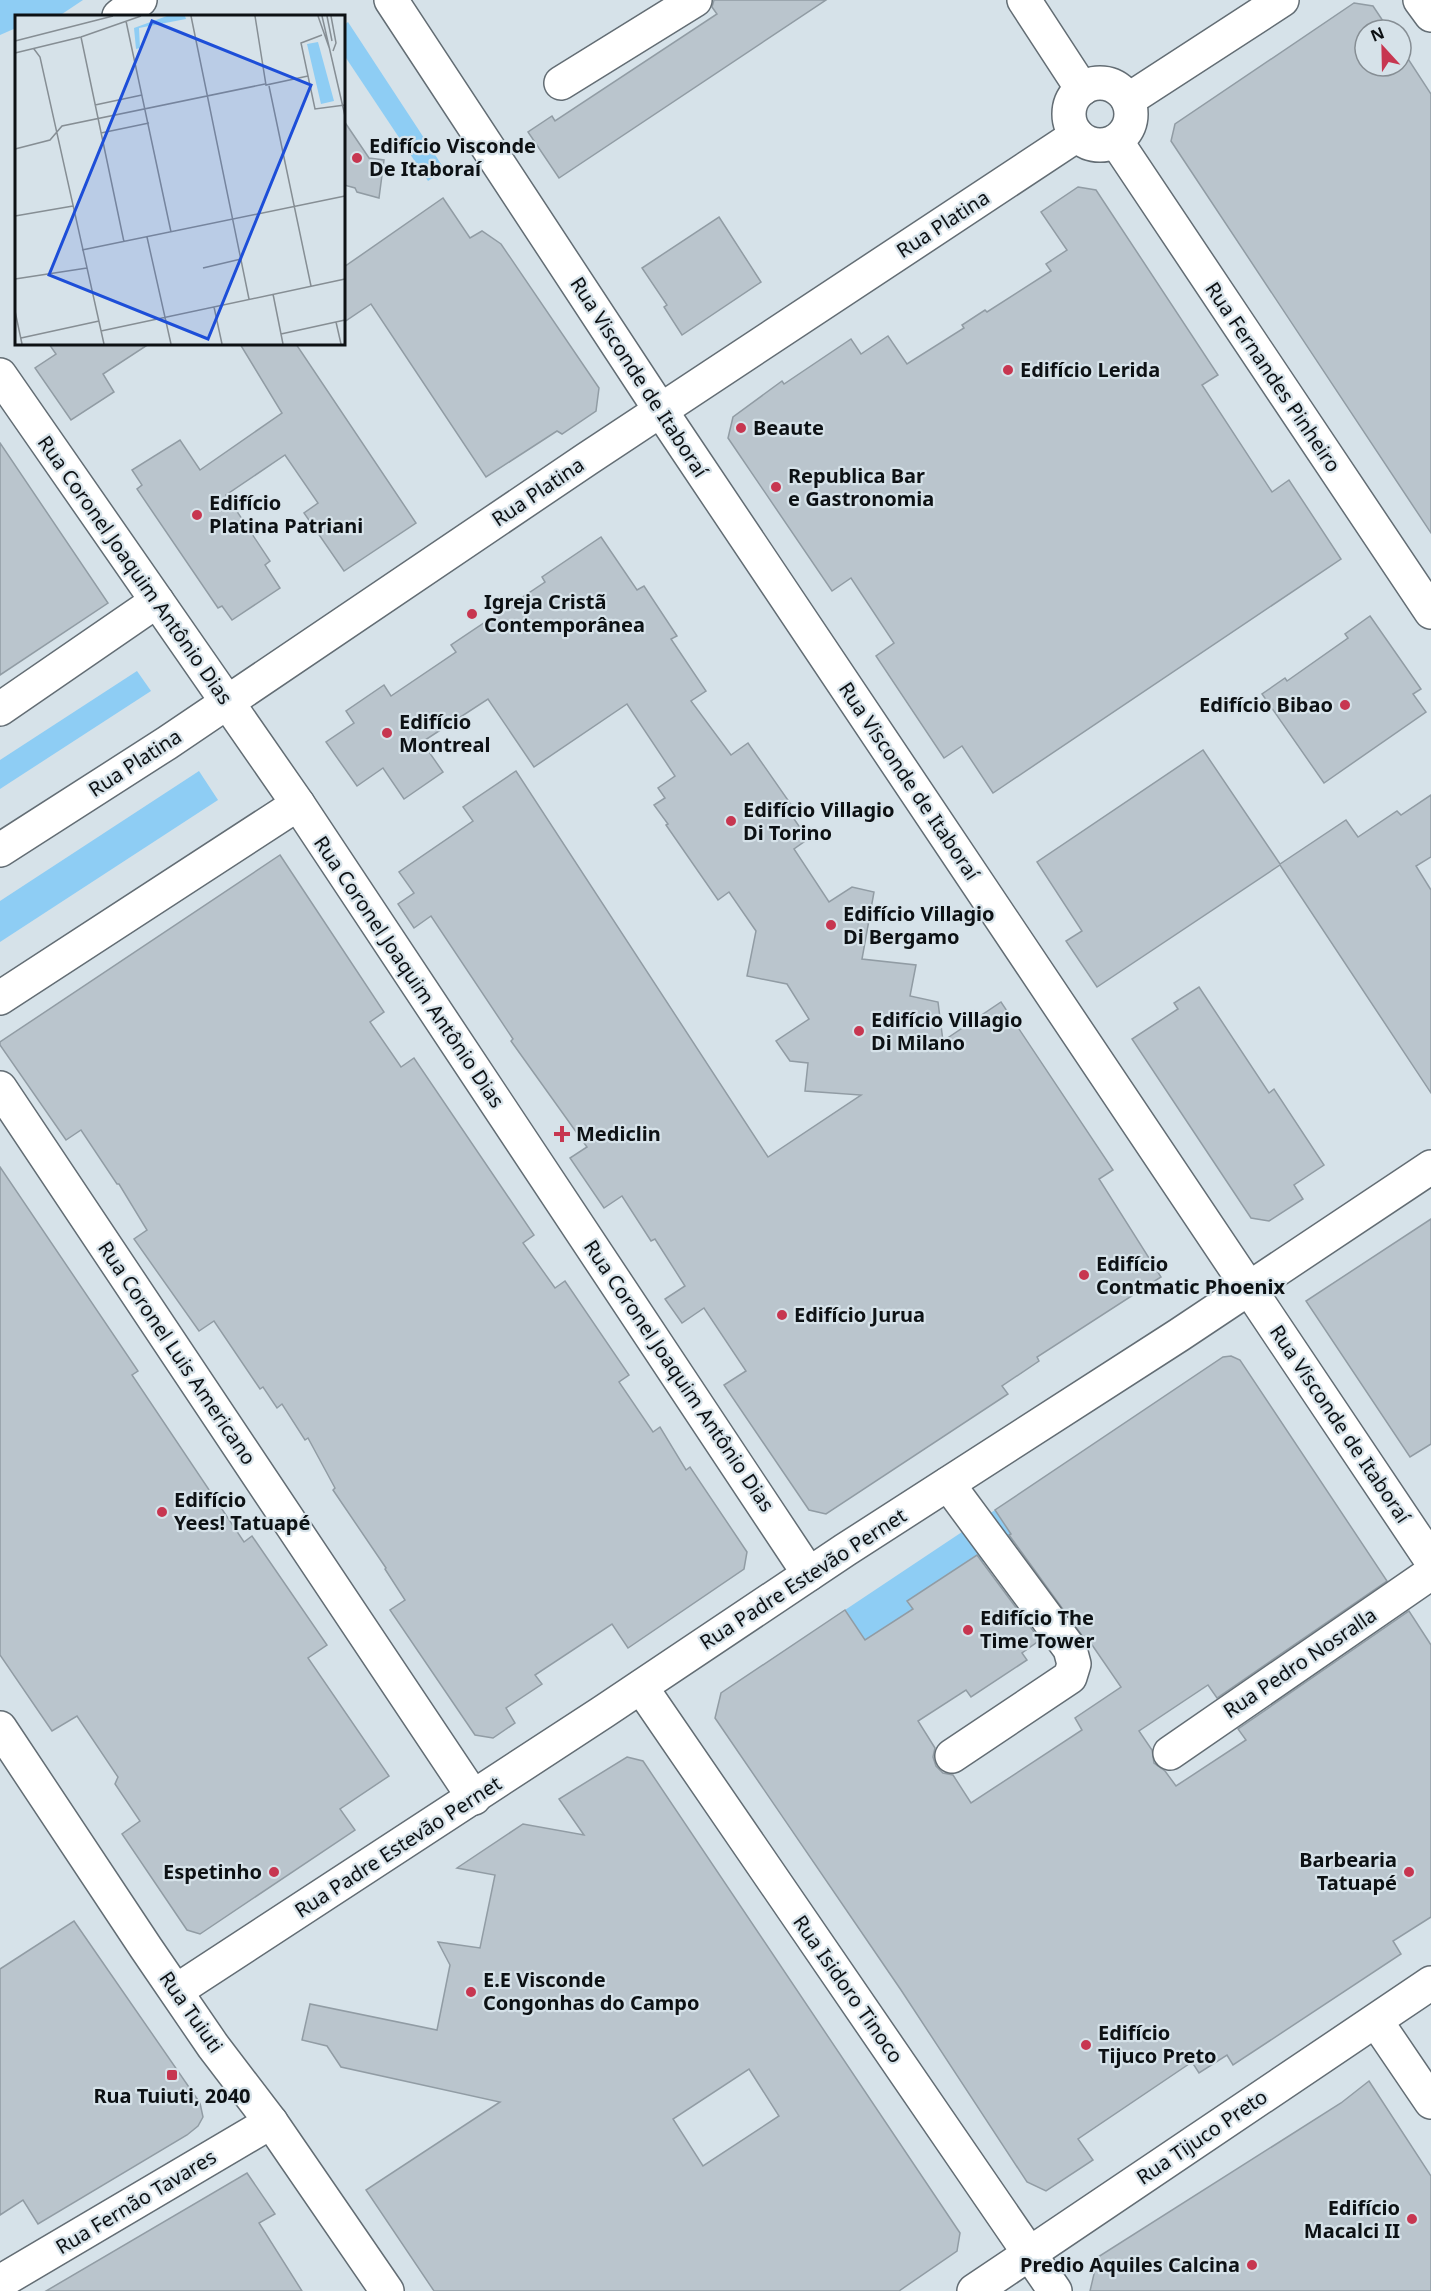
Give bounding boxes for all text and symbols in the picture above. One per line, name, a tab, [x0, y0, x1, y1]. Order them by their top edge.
inset map	[15, 15, 345, 345]
north arrow	[1353, 18, 1413, 78]
text: N	[1367, 21, 1388, 47]
place label: Edifício Visconde De Itaboraí	[369, 132, 536, 182]
marker: Edifício Visconde De Itaboraí	[350, 151, 364, 165]
street label: Rua Platina	[891, 183, 994, 264]
street label: Rua Visconde de Itaboraí	[565, 271, 715, 483]
street label: Rua Fernandes Pinheiro	[1200, 276, 1347, 477]
place label: Edifício Lerida	[1020, 356, 1160, 383]
marker: Edifício Lerida	[1001, 363, 1015, 377]
place label: Beaute	[753, 414, 824, 441]
marker: Beaute	[734, 421, 748, 435]
street label: Rua Coronel Joaquim Antônio Dias	[32, 430, 239, 709]
street label: Rua Platina	[486, 451, 589, 532]
place label: Republica Bar e Gastronomia	[788, 462, 934, 512]
marker: Republica Bar e Gastronomia	[769, 480, 783, 494]
place label: Edifício Platina Patriani	[209, 489, 363, 539]
marker: Edifício Platina Patriani	[190, 508, 204, 522]
place label: Igreja Cristã Contemporânea	[484, 588, 645, 638]
marker: Igreja Cristã Contemporânea	[465, 607, 479, 621]
street label: Rua Visconde de Itaboraí	[833, 676, 986, 886]
place label: Edifício Bibao	[1199, 691, 1333, 718]
marker: Edifício Bibao	[1338, 698, 1352, 712]
place label: Edifício Montreal	[399, 708, 490, 758]
street label: Rua Platina	[83, 722, 186, 803]
marker: Edifício Montreal	[380, 726, 394, 740]
place label: Edifício Villagio Di Torino	[743, 796, 895, 846]
marker: Edifício Villagio Di Torino	[724, 814, 738, 828]
street label: Rua Coronel Joaquim Antônio Dias	[308, 831, 511, 1113]
place label: Edifício Villagio Di Bergamo	[843, 900, 995, 950]
marker: Edifício Villagio Di Bergamo	[824, 918, 838, 932]
place label: Edifício Villagio Di Milano	[871, 1006, 1023, 1056]
marker: Edifício Villagio Di Milano	[852, 1024, 866, 1038]
place label: Mediclin	[576, 1120, 661, 1147]
marker: Mediclin	[553, 1125, 571, 1143]
street label: Rua Coronel Joaquim Antônio Dias	[578, 1235, 781, 1517]
street label: Rua Coronel Luis Americano	[92, 1236, 262, 1470]
place label: Edifício Contmatic Phoenix	[1096, 1250, 1286, 1300]
marker: Edifício Contmatic Phoenix	[1077, 1268, 1091, 1282]
place label: Edifício Jurua	[794, 1301, 925, 1328]
marker: Edifício Jurua	[775, 1308, 789, 1322]
street label: Rua Visconde de Itaboraí	[1264, 1319, 1417, 1529]
place label: Edifício Yees! Tatuapé	[174, 1486, 310, 1536]
street label: Rua Padre Estevão Pernet	[694, 1502, 911, 1656]
marker: Edifício Yees! Tatuapé	[155, 1505, 169, 1519]
street label: Rua Pedro Nosralla	[1218, 1601, 1382, 1724]
place label: Edifício The Time Tower	[980, 1604, 1094, 1654]
marker: Edifício The Time Tower	[961, 1623, 975, 1637]
street label: Rua Padre Estevão Pernet	[289, 1770, 506, 1924]
place label: Barbearia Tatuapé	[1299, 1846, 1397, 1896]
place label: Espetinho	[163, 1858, 262, 1885]
marker: Espetinho	[267, 1865, 281, 1879]
marker: Barbearia Tatuapé	[1402, 1865, 1416, 1879]
street label: Rua Isidoro Tinoco	[787, 1909, 910, 2068]
street label: Rua Tuiuti	[154, 1966, 229, 2058]
place label: E.E Visconde Congonhas do Campo	[483, 1966, 700, 2016]
marker: E.E Visconde Congonhas do Campo	[464, 1985, 478, 1999]
place label: Edifício Tijuco Preto	[1098, 2019, 1217, 2069]
marker: Edifício Tijuco Preto	[1079, 2038, 1093, 2052]
marker: Rua Tuiuti, 2040	[165, 2068, 179, 2082]
place label: Rua Tuiuti, 2040	[93, 2082, 251, 2109]
street label: Rua Tijuco Preto	[1131, 2083, 1272, 2190]
street label: Rua Fernão Tavares	[50, 2143, 221, 2260]
place label: Edifício Macalci II	[1304, 2194, 1400, 2244]
marker: Edifício Macalci II	[1405, 2212, 1419, 2226]
place label: Predio Aquiles Calcina	[1020, 2251, 1240, 2278]
marker: Predio Aquiles Calcina	[1245, 2258, 1259, 2272]

